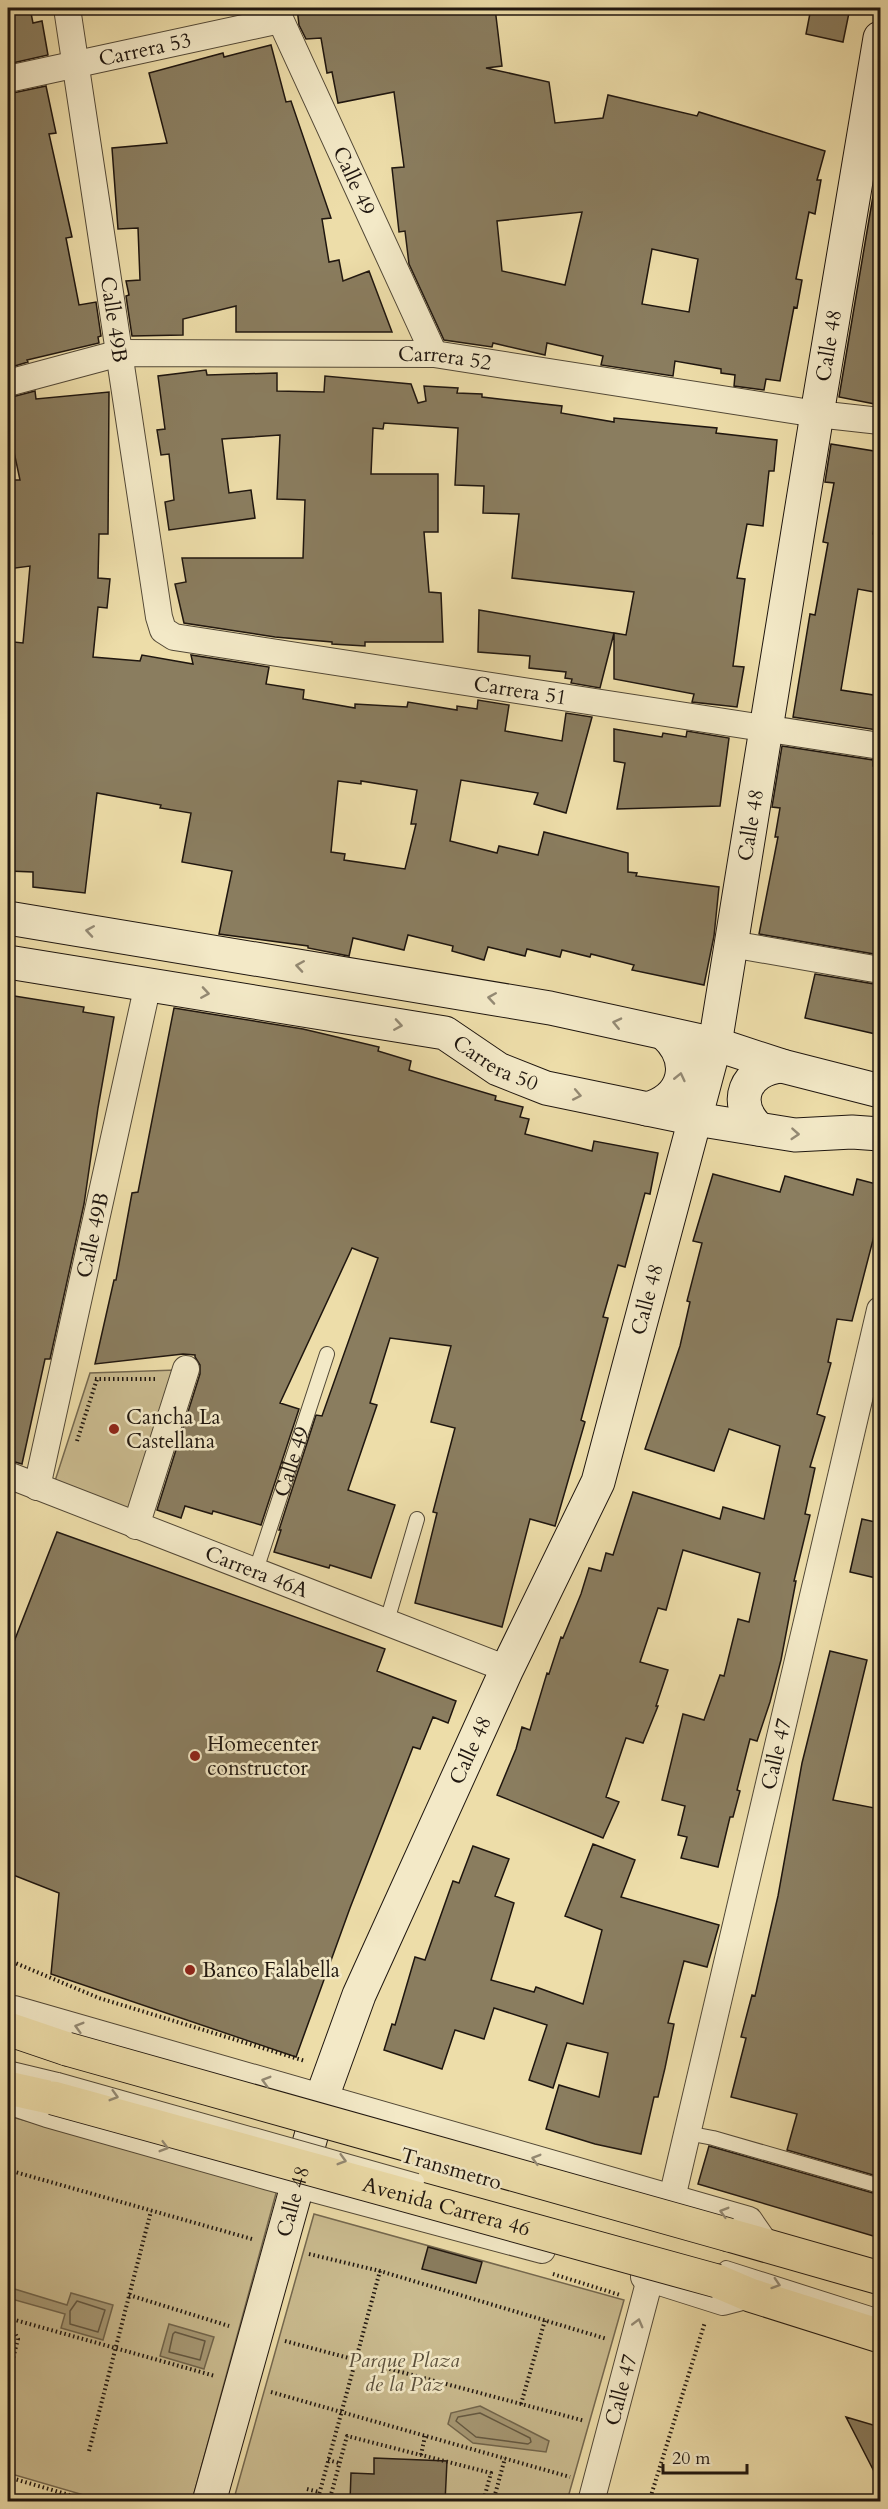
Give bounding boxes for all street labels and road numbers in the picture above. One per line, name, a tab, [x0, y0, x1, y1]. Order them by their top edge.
street label: Carrera 53	[96, 25, 194, 73]
street label: Calle 49	[326, 142, 383, 220]
street label: Calle 49B	[93, 274, 135, 365]
street label: Calle 48	[808, 307, 849, 384]
street label: Carrera 52	[398, 339, 494, 377]
street label: Carrera 51	[472, 669, 569, 712]
street label: Calle 48	[730, 787, 771, 863]
street label: Carrera 50	[447, 1028, 543, 1098]
street label: Calle 49B	[69, 1190, 116, 1281]
street label: Calle 48	[623, 1261, 670, 1338]
street label: Calle 49	[266, 1422, 317, 1501]
street label: Carrera 46A	[201, 1539, 313, 1605]
street label: Calle 48	[442, 1711, 498, 1789]
street label: Calle 47	[754, 1715, 798, 1793]
street label: Transmetro	[397, 2141, 505, 2197]
street label: Calle 48	[269, 2163, 317, 2240]
street label: Avenida Carrera 46	[359, 2169, 533, 2243]
street label: Calle 47	[597, 2351, 644, 2429]

